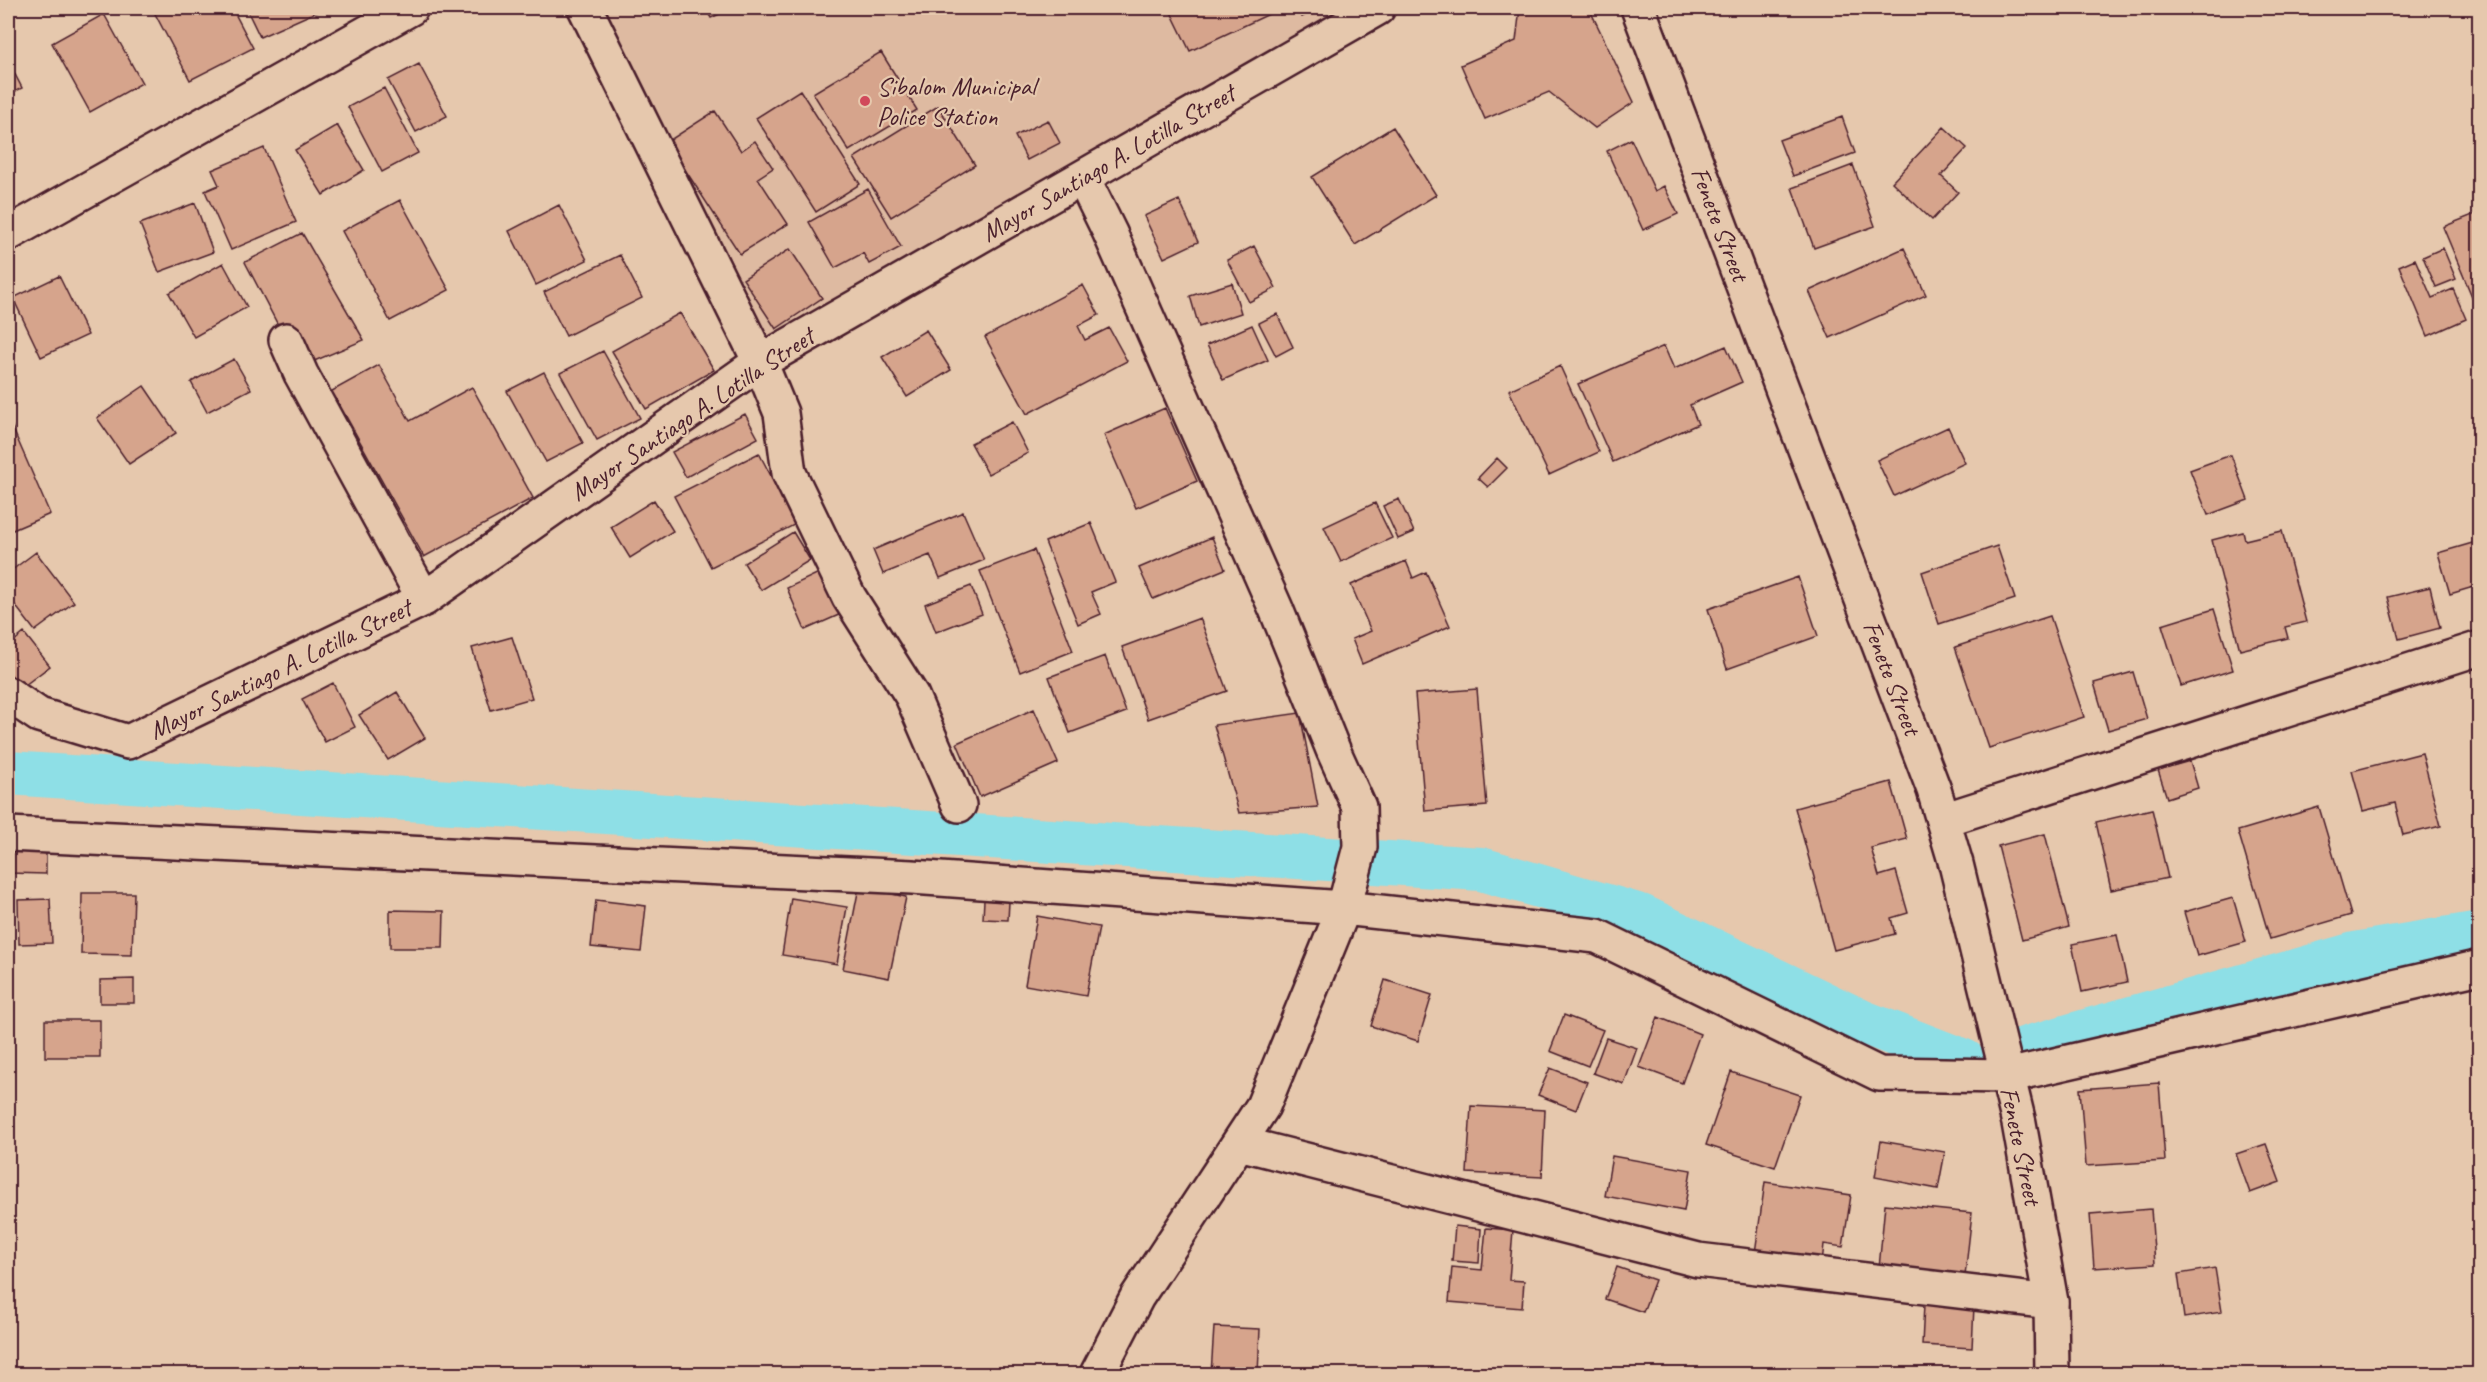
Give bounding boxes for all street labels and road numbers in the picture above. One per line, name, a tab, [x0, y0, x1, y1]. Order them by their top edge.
street label: Mayor Santiago A. Lotilla Street	[975, 75, 1244, 249]
street label: Fenete Street	[1683, 162, 1758, 288]
street label: Mayor Santiago A. Lotilla Street	[564, 318, 823, 508]
street label: Mayor Santiago A. Lotilla Street	[144, 590, 420, 747]
street label: Fenete Street	[1855, 616, 1930, 742]
street label: Fenete Street	[1992, 1084, 2050, 1210]

